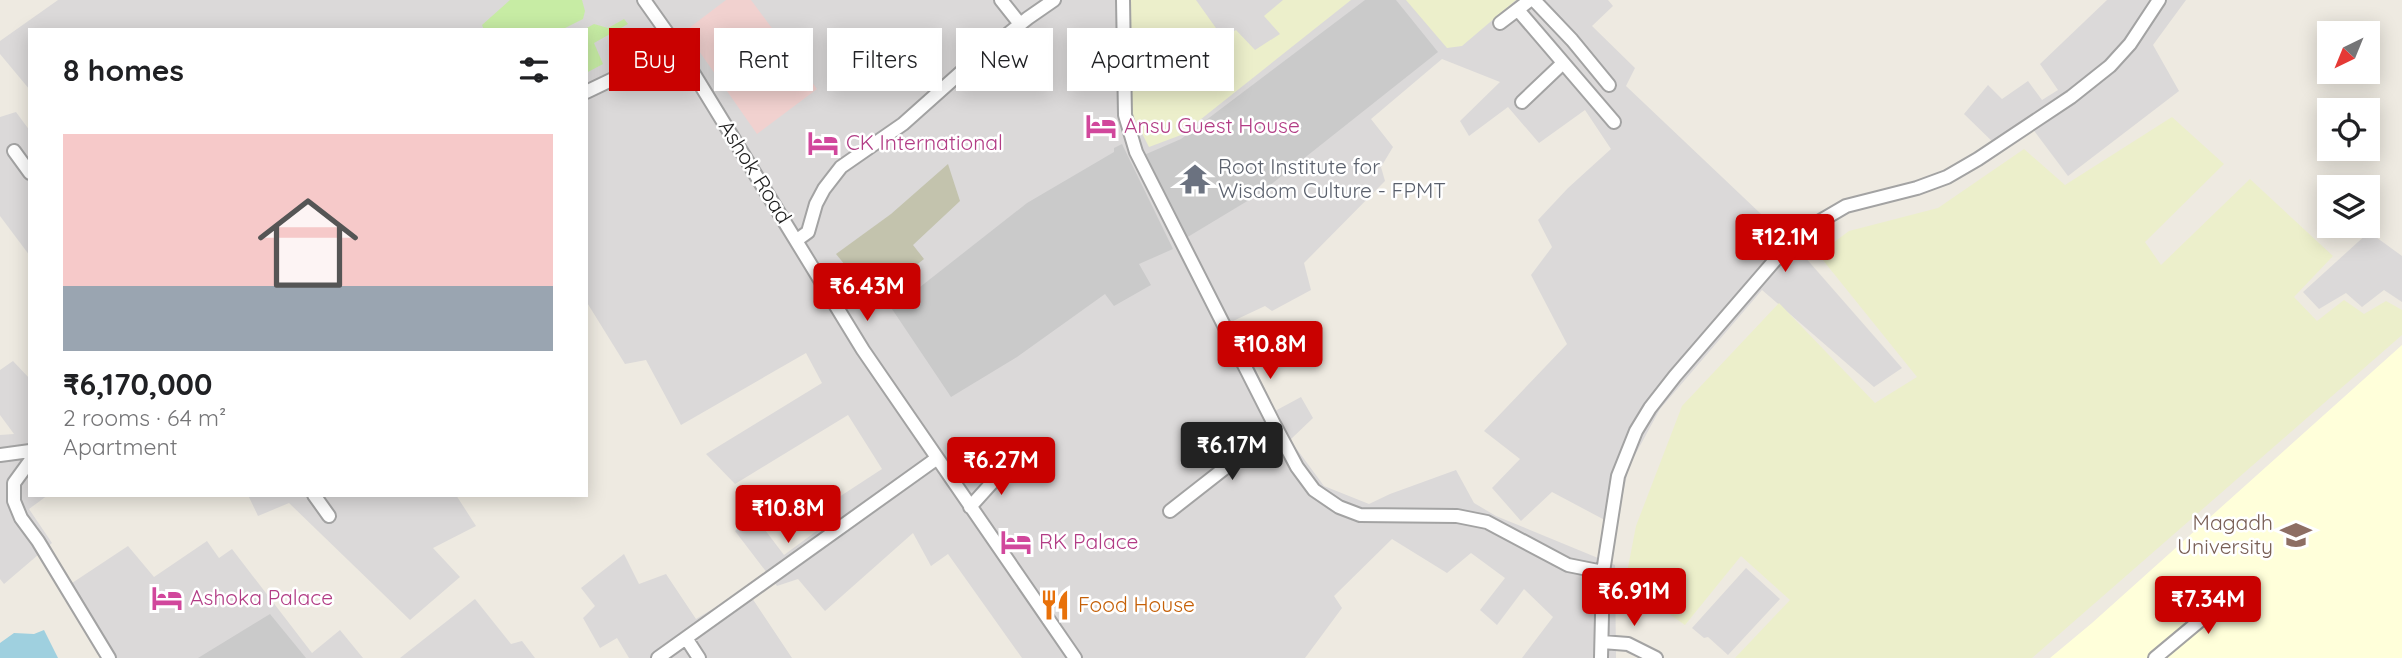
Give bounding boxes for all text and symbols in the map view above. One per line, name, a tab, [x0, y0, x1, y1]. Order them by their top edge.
north arrow	[2317, 21, 2380, 84]
map controls	[2317, 21, 2380, 238]
chip: Buy	[609, 28, 700, 91]
chip: Rent	[714, 28, 813, 91]
chip: Filters	[827, 28, 942, 91]
chip: New	[956, 28, 1053, 91]
chip: Apartment	[1067, 28, 1234, 91]
text: 8 homes	[63, 51, 184, 89]
icon: filters	[515, 51, 553, 89]
button: locate	[2317, 98, 2380, 161]
hotel icon: Ansu Guest House	[1084, 109, 1118, 143]
place label: Ansu Guest House	[1124, 112, 1300, 138]
street label: Ashok Road	[714, 115, 798, 228]
hotel icon: CK International	[806, 126, 840, 160]
place label: CK International	[846, 129, 1003, 155]
place label: Root Institute for Wisdom Culture - FPMT	[1218, 153, 1446, 203]
temple icon: Root Institute for Wisdom Culture - FPMT	[1178, 162, 1212, 196]
button: layers	[2317, 175, 2380, 238]
icon: home	[245, 180, 371, 306]
pin: ₹12.1M	[1728, 215, 1842, 274]
text: ₹12.1M	[1751, 222, 1819, 251]
pin: ₹6.43M	[810, 264, 924, 323]
text: ₹6.43M	[829, 271, 905, 300]
pin: ₹10.8M	[1213, 322, 1327, 381]
text: ₹10.8M	[1234, 329, 1306, 358]
text: ₹6,170,000	[63, 365, 212, 403]
text: 2 rooms · 64 m²	[63, 403, 226, 432]
pin: ₹6.17M	[1175, 422, 1289, 482]
text: ₹6.17M	[1197, 430, 1267, 459]
text: Apartment	[63, 432, 177, 461]
pin: ₹6.27M	[944, 438, 1058, 497]
text: ₹6.27M	[963, 445, 1039, 474]
pin: ₹10.8M	[731, 486, 845, 545]
text: ₹10.8M	[752, 493, 824, 522]
place label: Magadh University	[2177, 509, 2273, 559]
school or university icon: Magadh University	[2279, 518, 2313, 552]
hotel icon: RK Palace	[999, 525, 1033, 559]
place label: RK Palace	[1039, 528, 1138, 554]
pin: ₹6.91M	[1577, 568, 1691, 628]
text: ₹6.91M	[1598, 576, 1670, 605]
pin: ₹7.34M	[2151, 576, 2265, 636]
hotel icon: Ashoka Palace	[150, 581, 184, 615]
place label: Ashoka Palace	[190, 584, 333, 610]
text: ₹7.34M	[2171, 584, 2245, 613]
restaurant icon: Food House	[1038, 588, 1072, 622]
place label: Food House	[1078, 591, 1195, 617]

